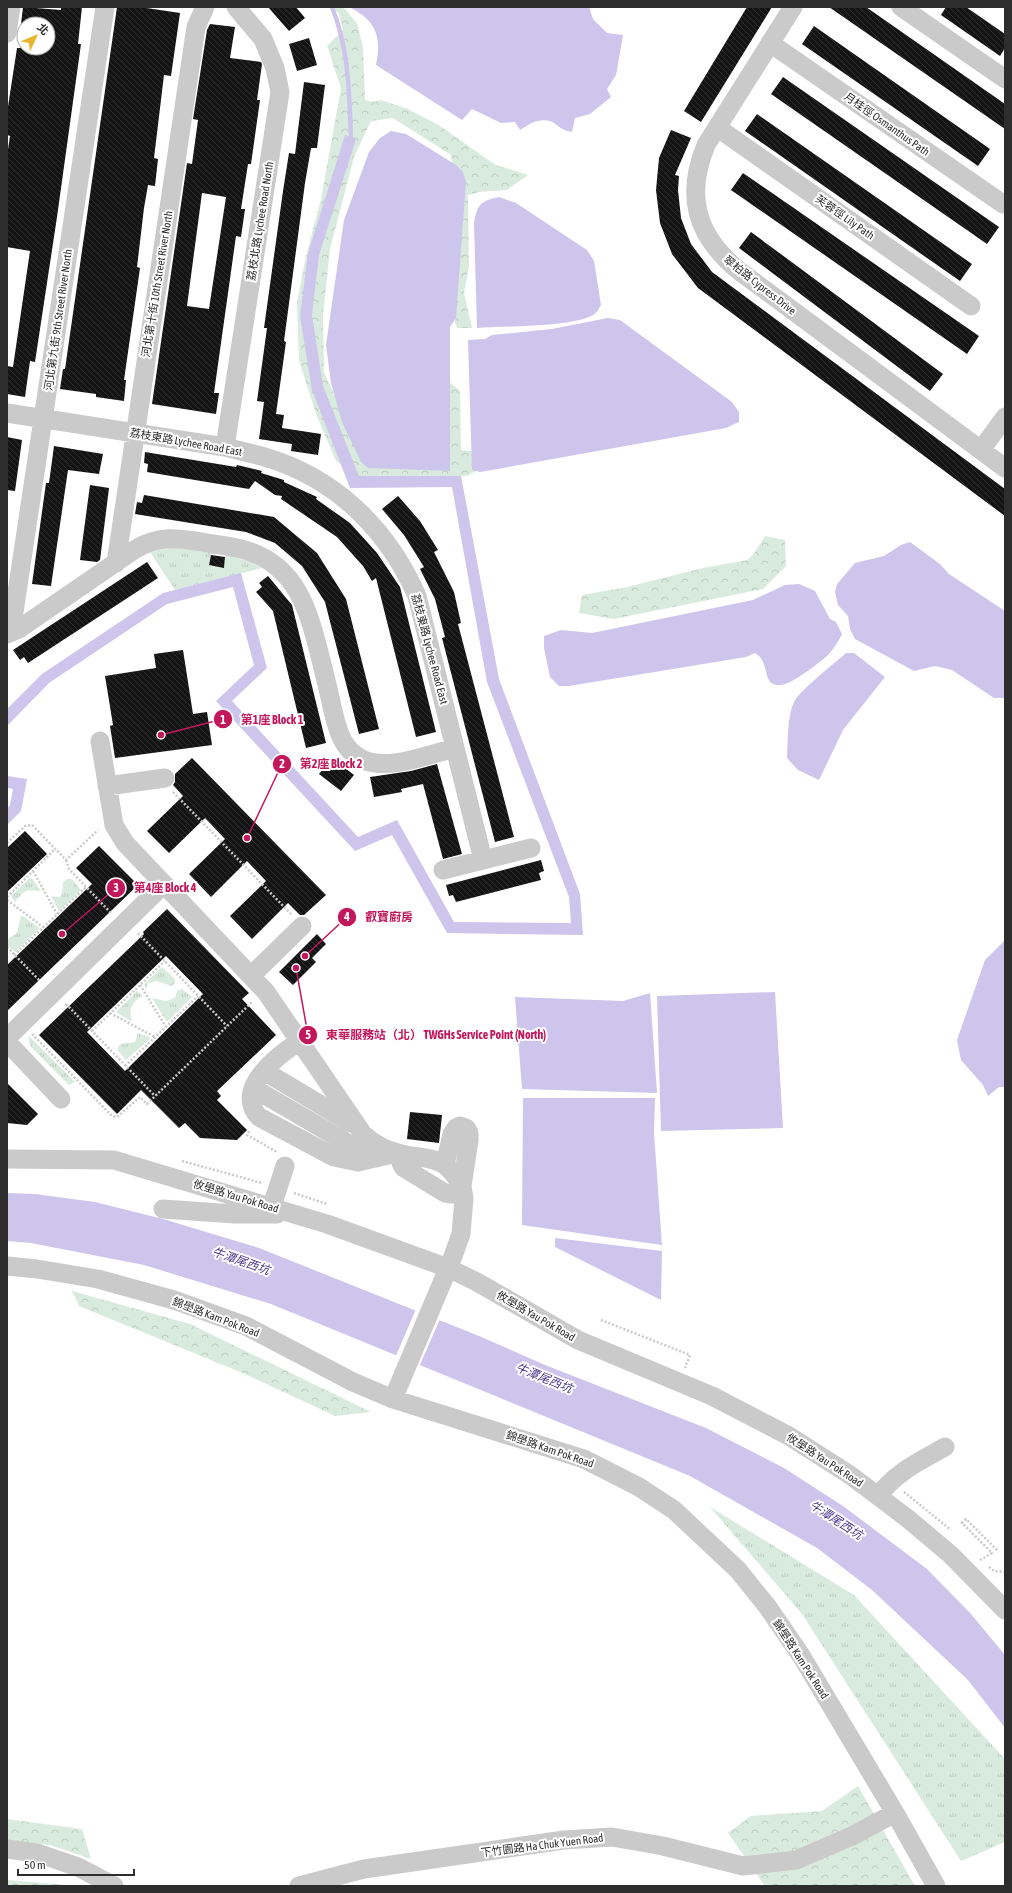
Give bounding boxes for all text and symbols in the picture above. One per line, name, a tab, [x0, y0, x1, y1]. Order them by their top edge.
north arrow	[16, 16, 56, 56]
text: 北	[35, 21, 51, 37]
street label: 月桂徑 Osmanthus Path	[842, 90, 932, 158]
street label: 荔枝北路 Lychee Road North	[245, 161, 275, 281]
street label: 芙蓉徑 Lily Path	[813, 192, 877, 242]
street label: 河北第十街 10th Street River North	[139, 210, 175, 358]
street label: 河北第九街 9th Street River North	[42, 248, 74, 392]
street label: 翠柏路 Cypress Drive	[722, 253, 798, 317]
street label: 荔枝東路 Lychee Road East	[129, 426, 243, 458]
street label: 荔枝東路 Lychee Road East	[409, 592, 451, 706]
callout: 第1座 Block 1	[213, 707, 312, 731]
text: 1	[220, 713, 226, 727]
text: 第1座 Block 1	[241, 713, 304, 727]
callout: 第2座 Block 2	[272, 752, 371, 776]
text: 2	[279, 757, 285, 771]
text: 第2座 Block 2	[300, 757, 363, 771]
callout: 第4座 Block 4	[106, 876, 205, 900]
text: 3	[113, 881, 119, 895]
text: 第4座 Block 4	[134, 881, 197, 895]
callout: 叡寶廚房	[337, 905, 421, 929]
text: 4	[343, 910, 350, 924]
text: 叡寶廚房	[365, 910, 413, 924]
callout: 東華服務站（北） TWGHs Service Point (North)	[298, 1023, 554, 1047]
text: 5	[305, 1028, 311, 1042]
text: 東華服務站（北） TWGHs Service Point (North)	[326, 1028, 546, 1042]
street label: 攸壆路 Yau Pok Road	[192, 1177, 280, 1215]
water label: 牛潭尾西坑	[210, 1245, 274, 1278]
street label: 攸壆路 Yau Pok Road	[495, 1289, 577, 1343]
street label: 錦壆路 Kam Pok Road	[171, 1295, 261, 1339]
water label: 牛潭尾西坑	[514, 1360, 576, 1396]
street label: 錦壆路 Kam Pok Road	[505, 1428, 595, 1470]
street label: 攸壆路 Yau Pok Road	[785, 1431, 865, 1489]
water label: 牛潭尾西坑	[807, 1498, 867, 1543]
street label: 錦壆路 Kam Pok Road	[771, 1617, 831, 1701]
street label: 下竹園路 Ha Chuk Yuen Road	[480, 1832, 604, 1858]
scale bar	[18, 1851, 134, 1877]
text: 50 m	[24, 1858, 46, 1872]

